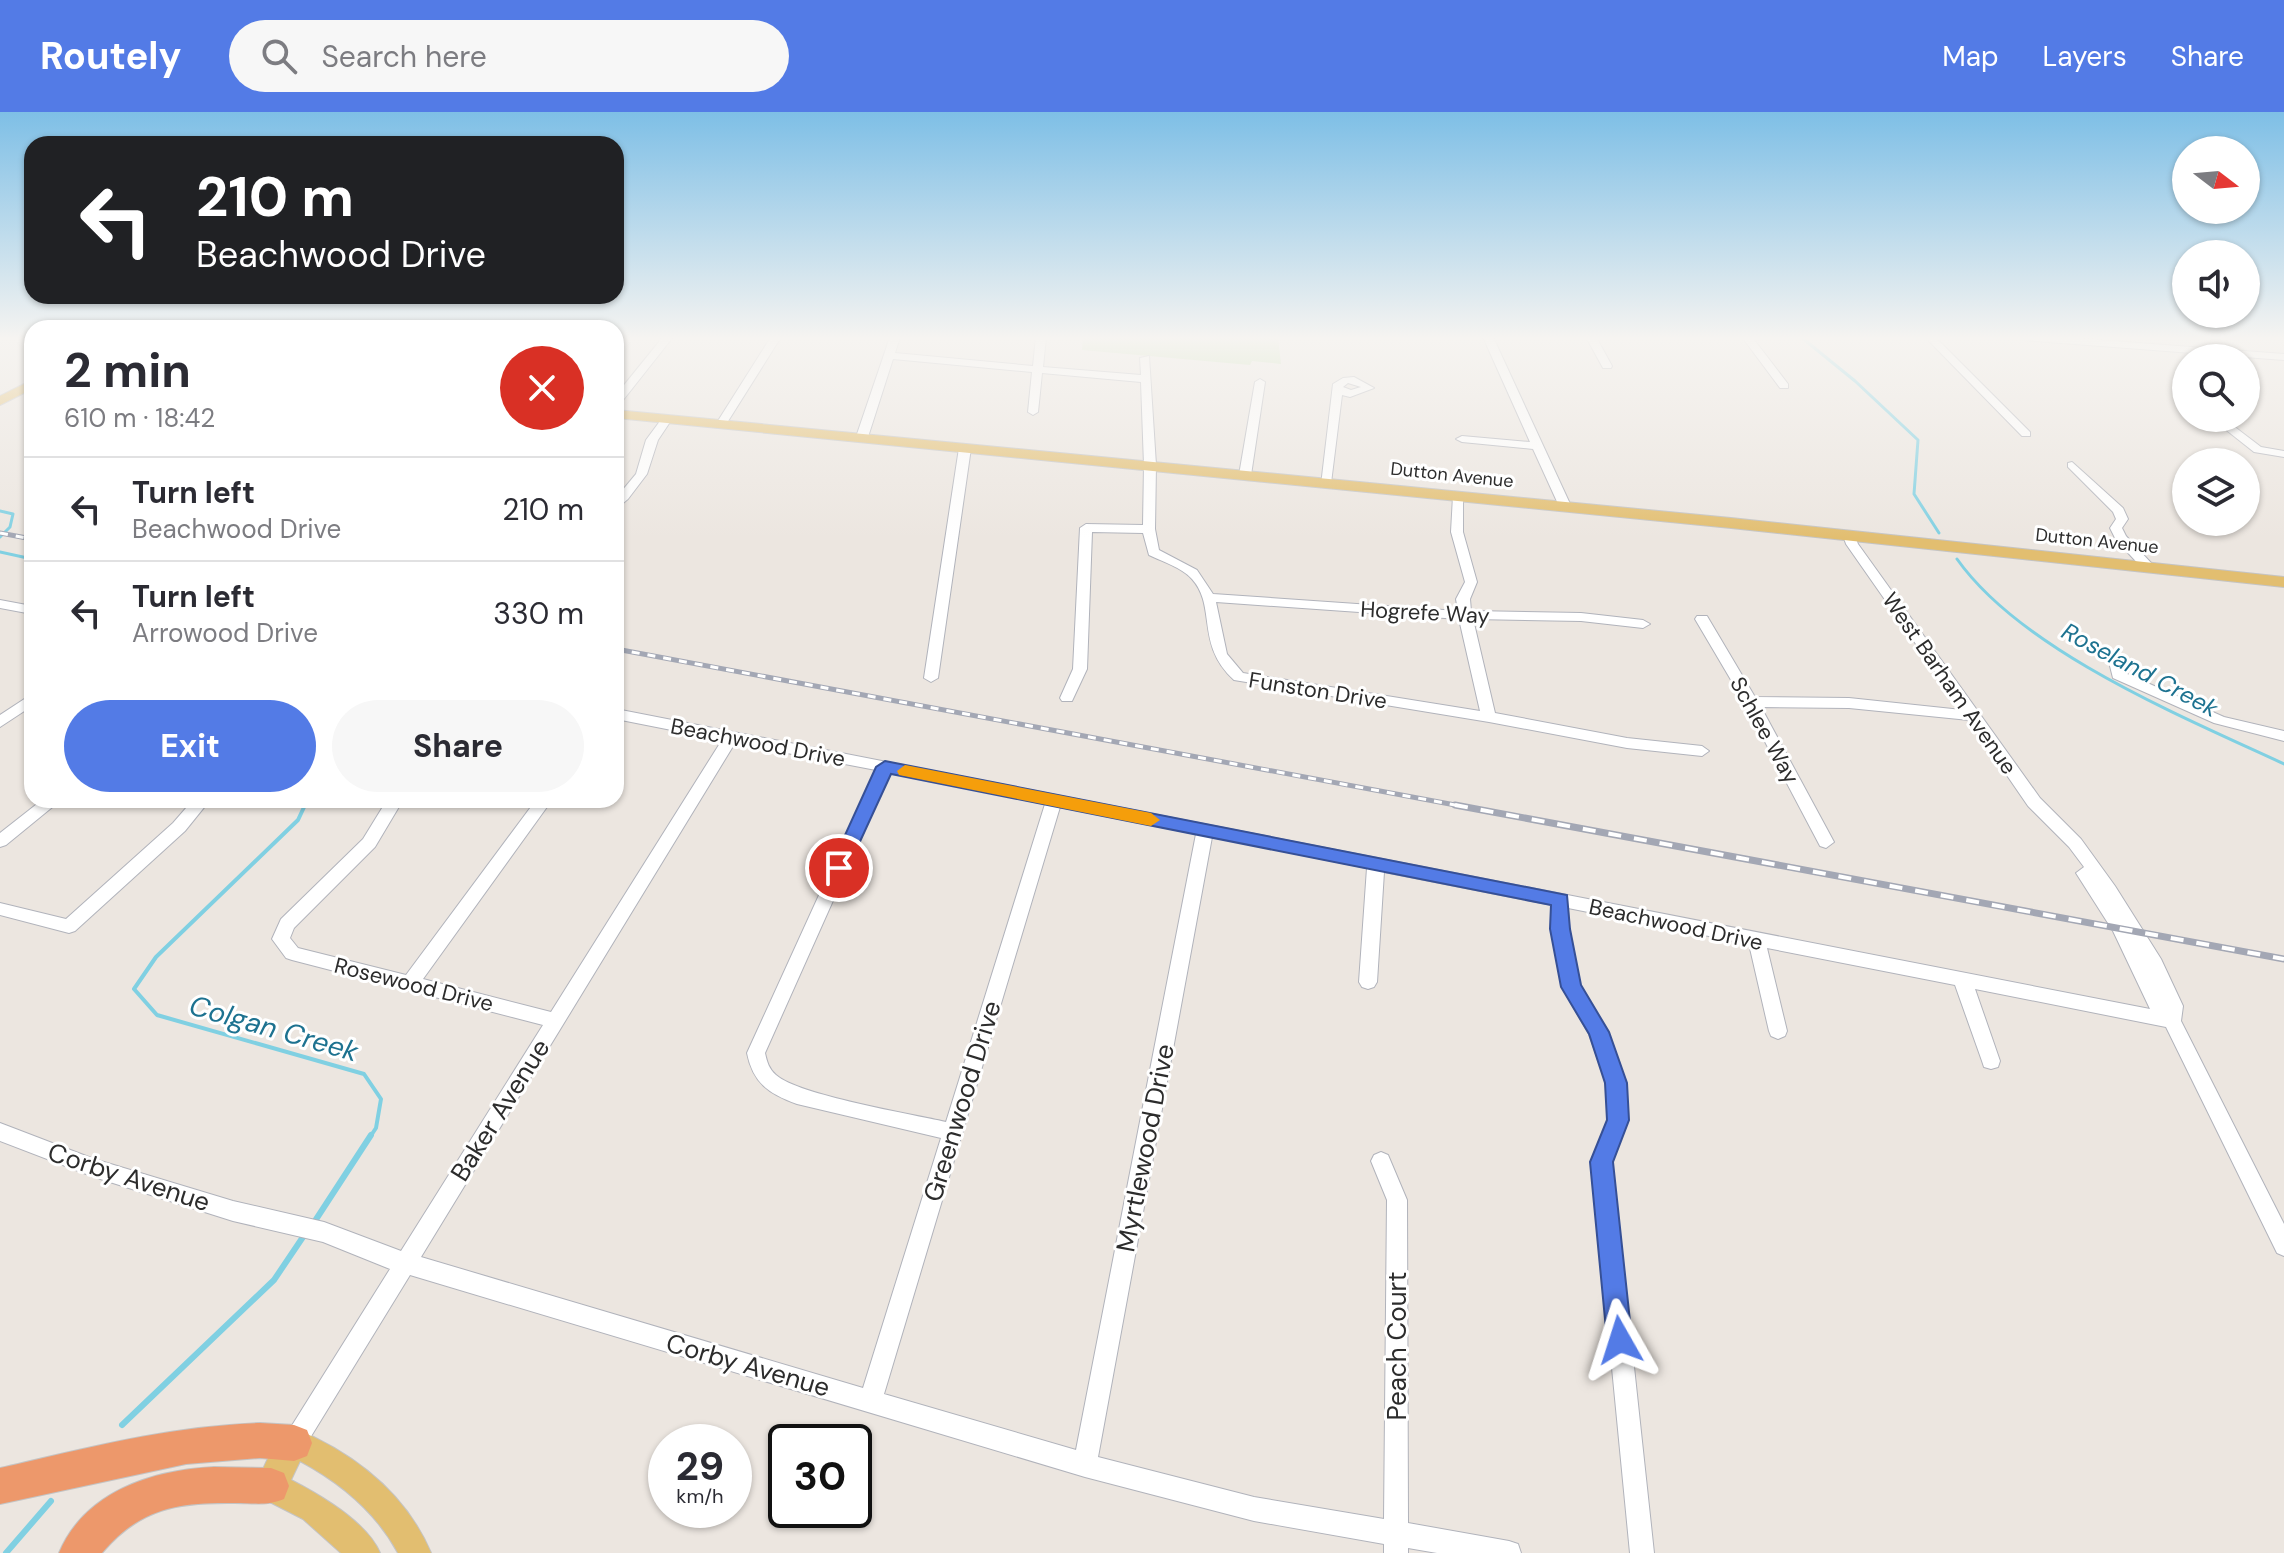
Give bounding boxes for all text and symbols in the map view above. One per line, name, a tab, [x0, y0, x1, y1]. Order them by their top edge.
search box	[229, 20, 789, 92]
text: Routely	[40, 31, 181, 81]
icon: search	[257, 34, 301, 78]
text: Search here	[321, 37, 487, 76]
text: Map	[1942, 38, 1999, 75]
text: Layers	[2043, 38, 2127, 75]
text: Share	[2171, 38, 2244, 75]
north arrow	[2172, 136, 2260, 224]
map controls	[2172, 136, 2260, 536]
text: 210 m	[196, 160, 354, 233]
icon: left	[64, 168, 168, 272]
text: Beachwood Drive	[196, 231, 486, 278]
button: sound	[2172, 240, 2260, 328]
text: 2 min	[64, 339, 191, 402]
button: search	[2172, 344, 2260, 432]
button: close	[500, 346, 584, 430]
text: 610 m · 18:42	[64, 401, 215, 435]
button: layers	[2172, 448, 2260, 536]
street label: Dutton Avenue	[1389, 457, 1515, 493]
text: Turn left	[132, 473, 255, 512]
icon: left	[64, 487, 108, 531]
text: 210 m	[502, 490, 584, 529]
text: Beachwood Drive	[132, 512, 341, 546]
street label: Dutton Avenue	[2034, 523, 2160, 559]
text: Turn left	[132, 577, 255, 616]
street label: West Barham Avenue	[1876, 587, 2023, 780]
icon: left	[64, 591, 108, 635]
text: 330 m	[493, 594, 584, 633]
street label: Hogrefe Way	[1360, 595, 1490, 630]
water label: Roseland Creek	[2057, 615, 2225, 724]
text: Arrowood Drive	[132, 616, 318, 650]
street label: Funston Drive	[1247, 665, 1389, 716]
street label: Schlee Way	[1723, 672, 1806, 789]
button: Exit	[64, 700, 316, 792]
button: Share	[332, 700, 584, 792]
street label: Beachwood Drive	[668, 711, 848, 774]
pin	[805, 834, 873, 902]
icon: arrive	[817, 846, 861, 890]
street label: Beachwood Drive	[1586, 892, 1766, 957]
street label: Rosewood Drive	[331, 951, 496, 1018]
water label: Colgan Creek	[185, 987, 363, 1070]
street label: Greenwood Drive	[915, 996, 1009, 1206]
street label: Baker Avenue	[443, 1032, 557, 1188]
street label: Myrtlewood Drive	[1108, 1041, 1182, 1255]
street label: Corby Avenue	[44, 1135, 214, 1219]
street label: Peach Court	[1380, 1272, 1414, 1420]
position arrow	[1578, 1298, 1662, 1382]
street label: Corby Avenue	[662, 1325, 834, 1405]
speed limit sign: 30	[768, 1424, 872, 1528]
text: 29	[676, 1440, 724, 1492]
text: km/h	[676, 1483, 724, 1509]

